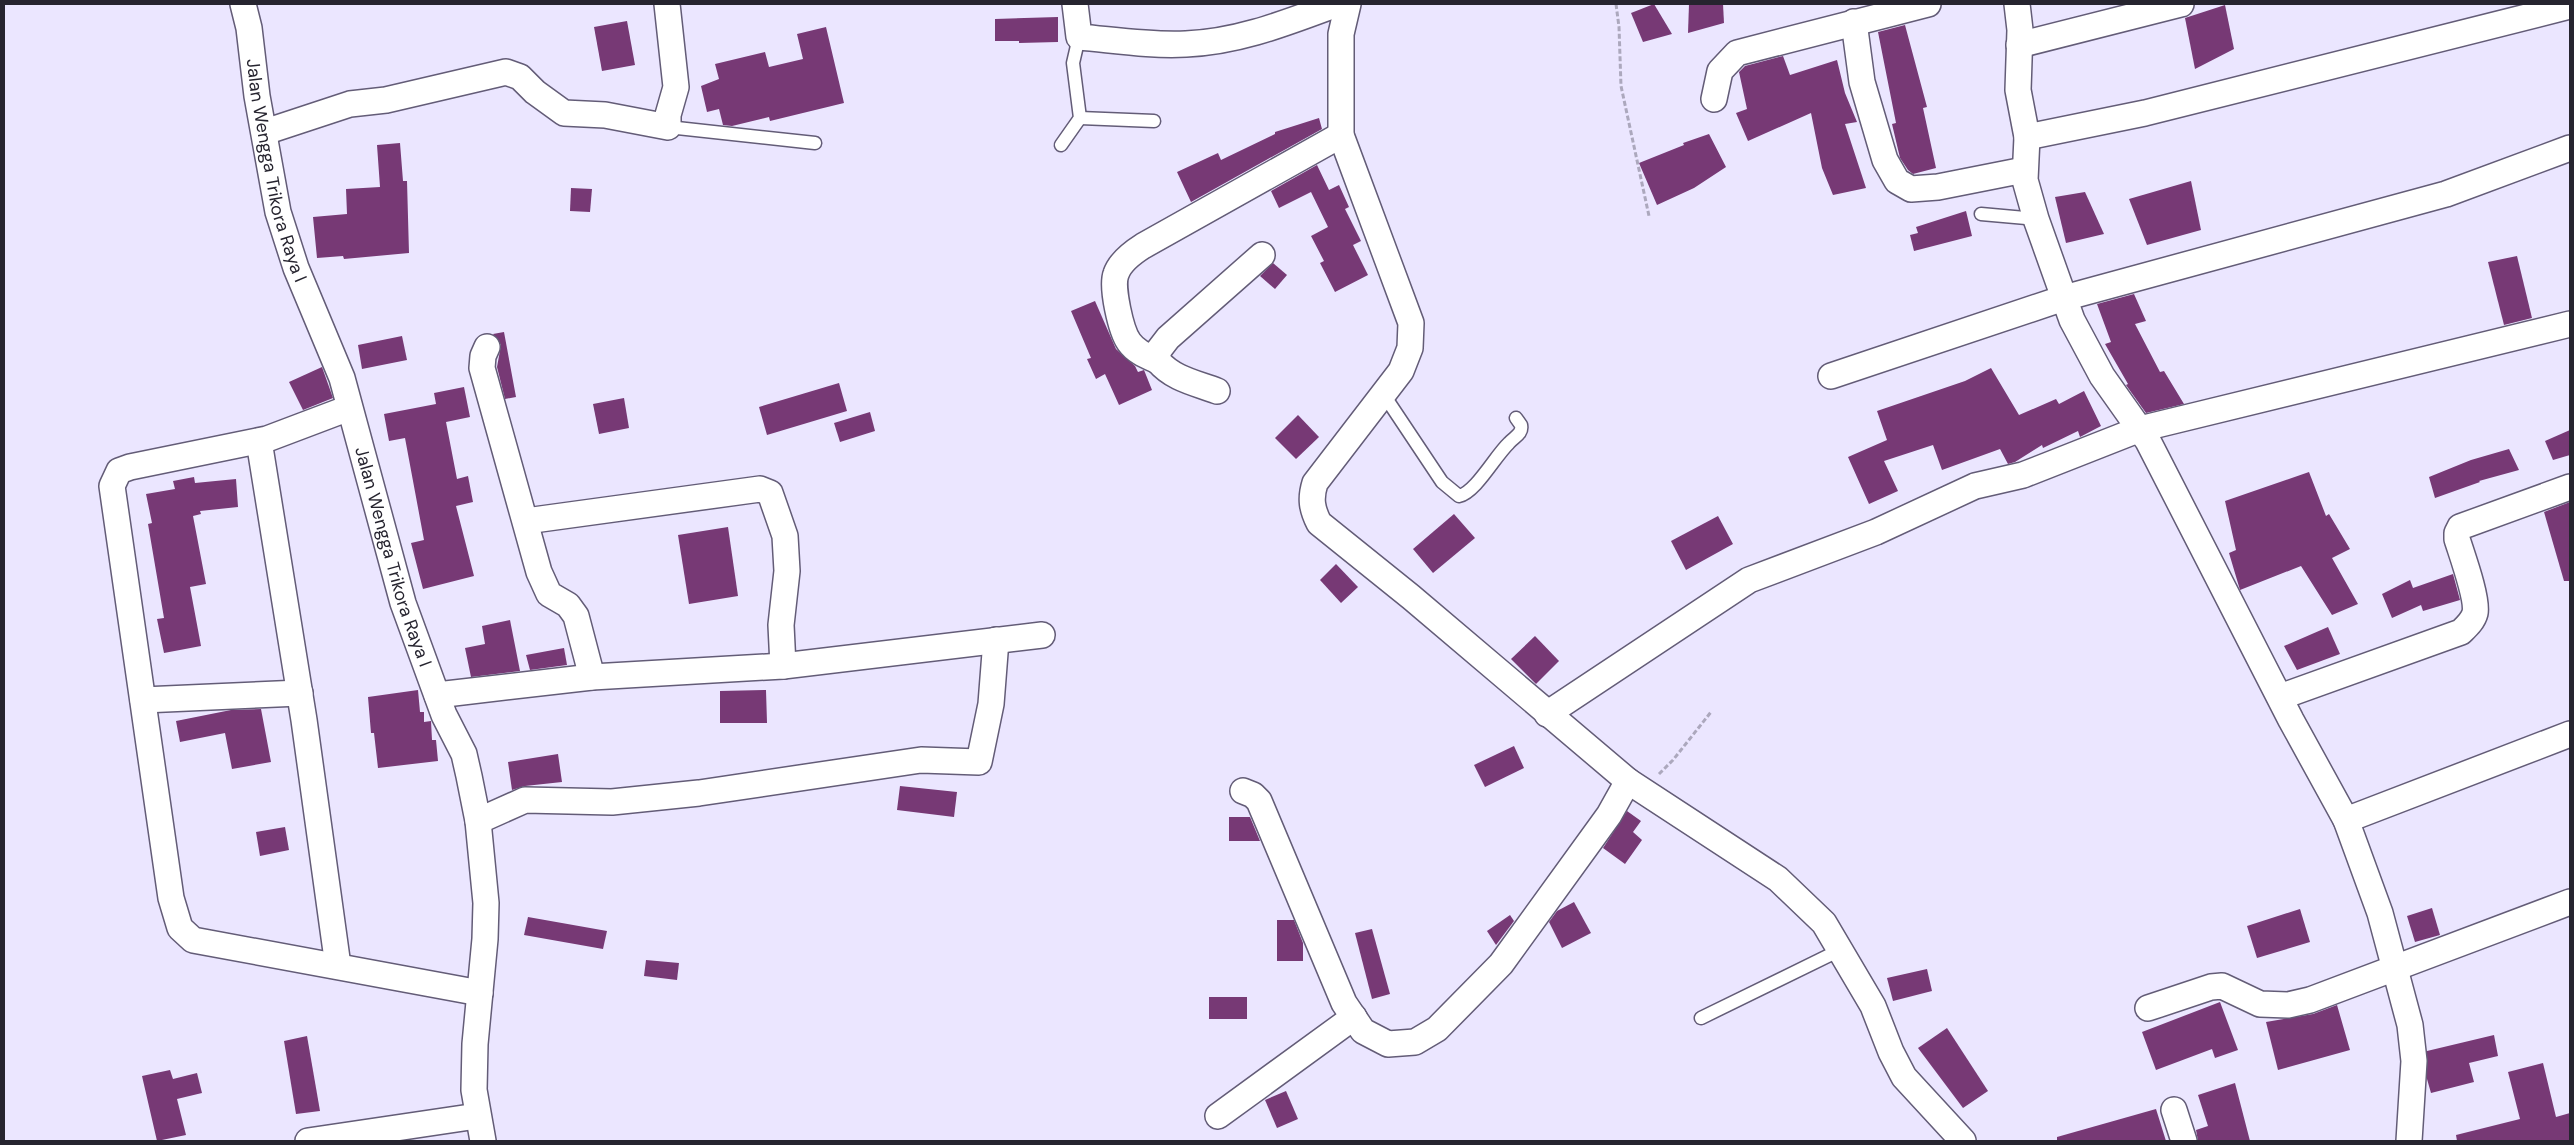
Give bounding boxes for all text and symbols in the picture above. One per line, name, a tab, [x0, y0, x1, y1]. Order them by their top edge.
street label: Jalan Wengga Trikora Raya I	[241, 58, 313, 286]
street label: Jalan Wengga Trikora Raya I	[349, 444, 437, 670]

